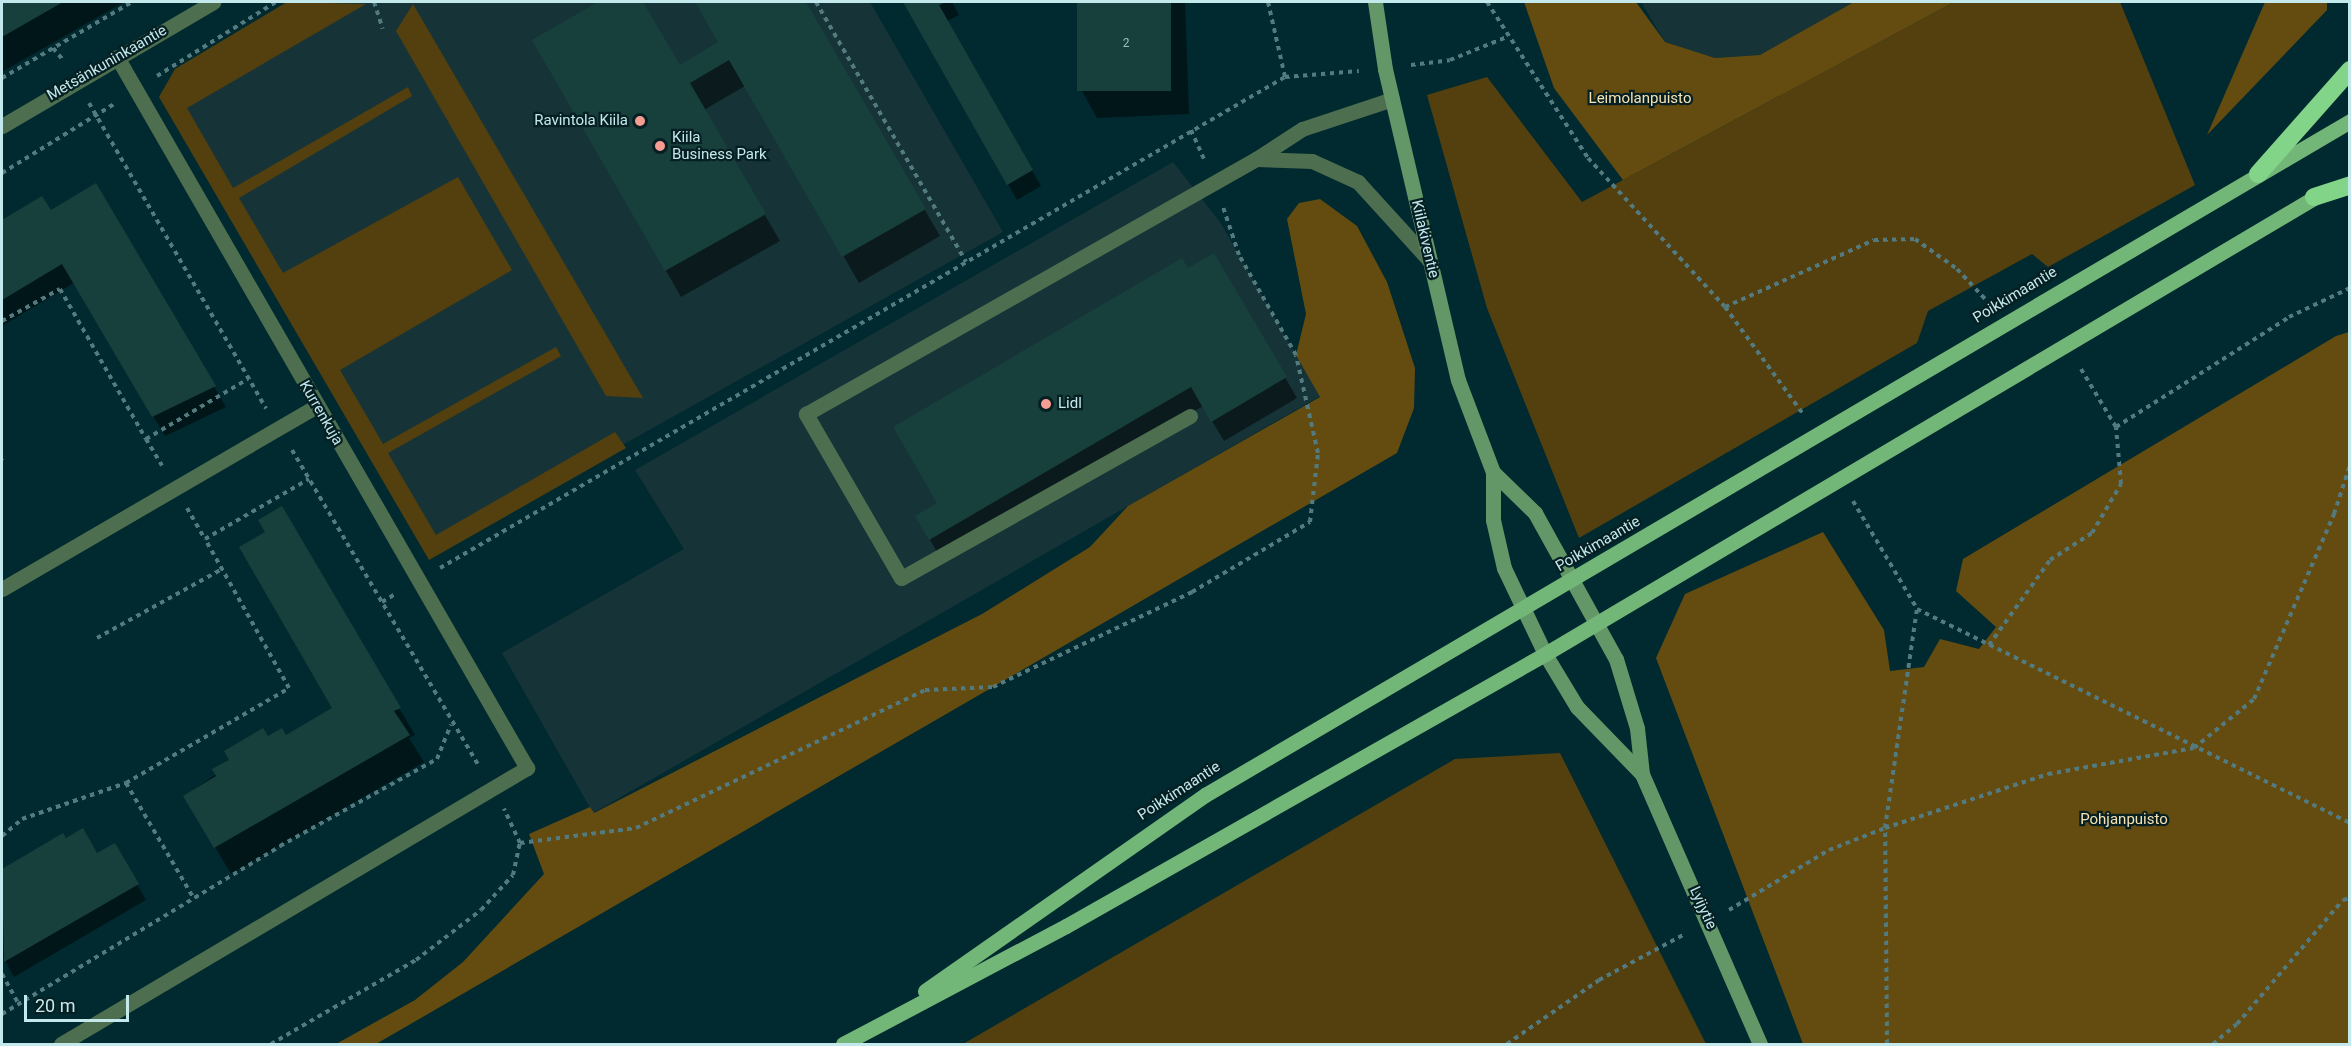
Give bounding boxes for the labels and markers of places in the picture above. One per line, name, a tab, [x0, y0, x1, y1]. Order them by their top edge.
place label: Ravintola Kiila	[534, 112, 628, 130]
marker: Ravintola Kiila	[633, 114, 647, 128]
place label: Kiila Business Park	[672, 128, 767, 163]
marker: Kiila Business Park	[653, 139, 667, 153]
place label: Lidl	[1058, 395, 1082, 413]
marker: Lidl	[1039, 397, 1053, 411]

